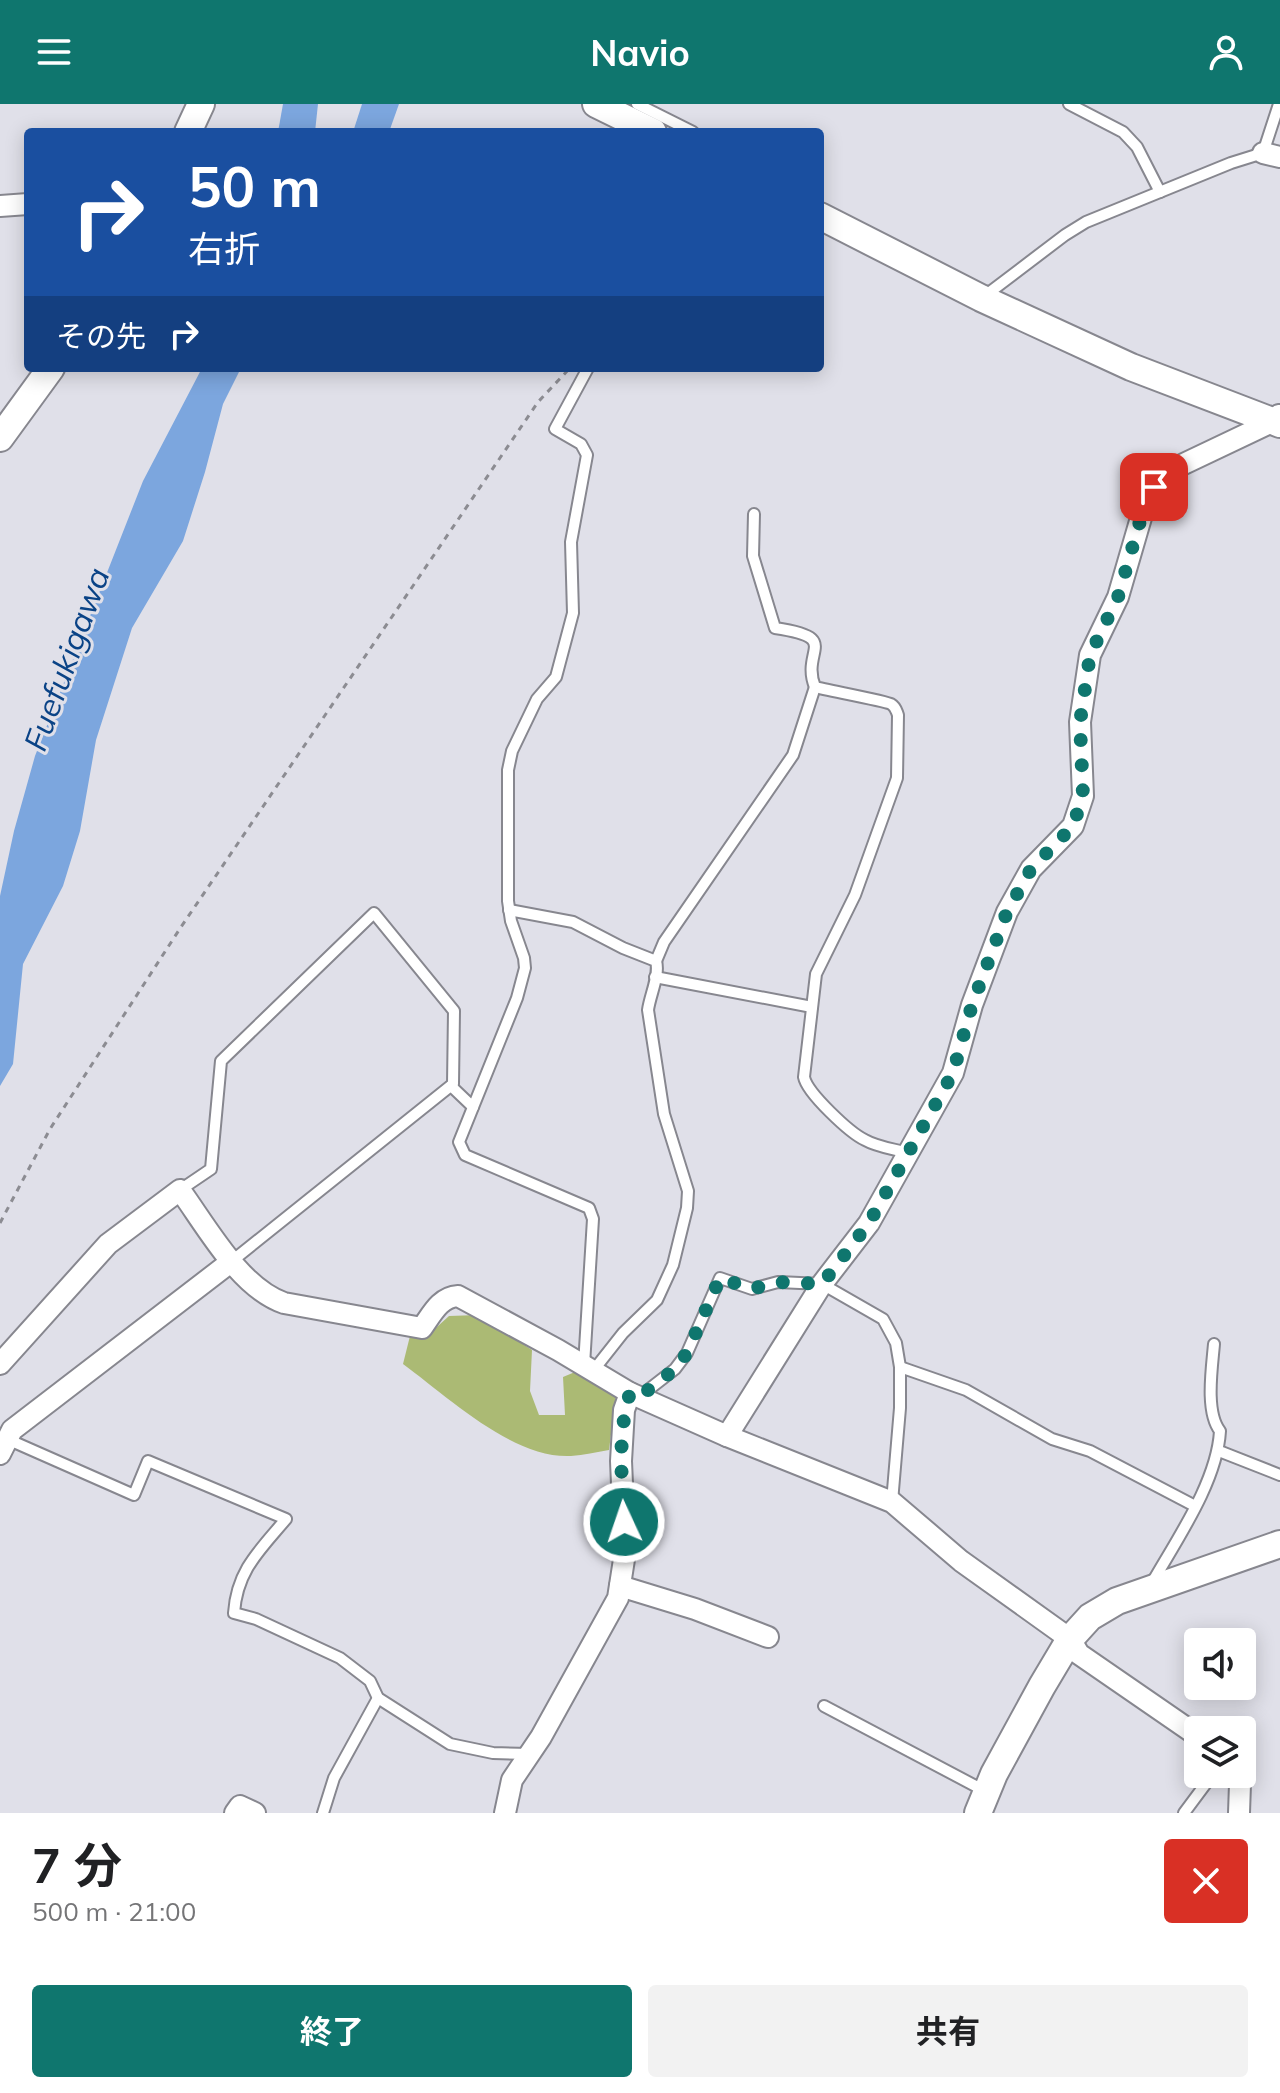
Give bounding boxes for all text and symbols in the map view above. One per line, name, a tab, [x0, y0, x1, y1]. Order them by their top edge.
icon: menu	[32, 30, 76, 74]
text: Navio	[590, 30, 690, 75]
icon: person	[1204, 30, 1248, 74]
text: 50 m	[188, 151, 321, 221]
icon: right	[56, 160, 160, 264]
text: 右折	[188, 226, 260, 271]
icon: right	[162, 312, 206, 356]
text: その先	[56, 317, 146, 355]
pin	[1120, 453, 1188, 521]
icon: arrive	[1132, 465, 1176, 509]
water label: Fuefukigawa	[14, 562, 118, 756]
position arrow	[582, 1480, 666, 1564]
map controls	[1184, 1628, 1256, 1788]
button: sound	[1184, 1628, 1256, 1700]
button: layers	[1184, 1716, 1256, 1788]
text: 7 分	[32, 1835, 122, 1895]
button: close	[1164, 1839, 1248, 1923]
text: 500 m · 21:00	[32, 1895, 196, 1928]
button: 終了	[32, 1985, 632, 2077]
button: 共有	[648, 1985, 1248, 2077]

